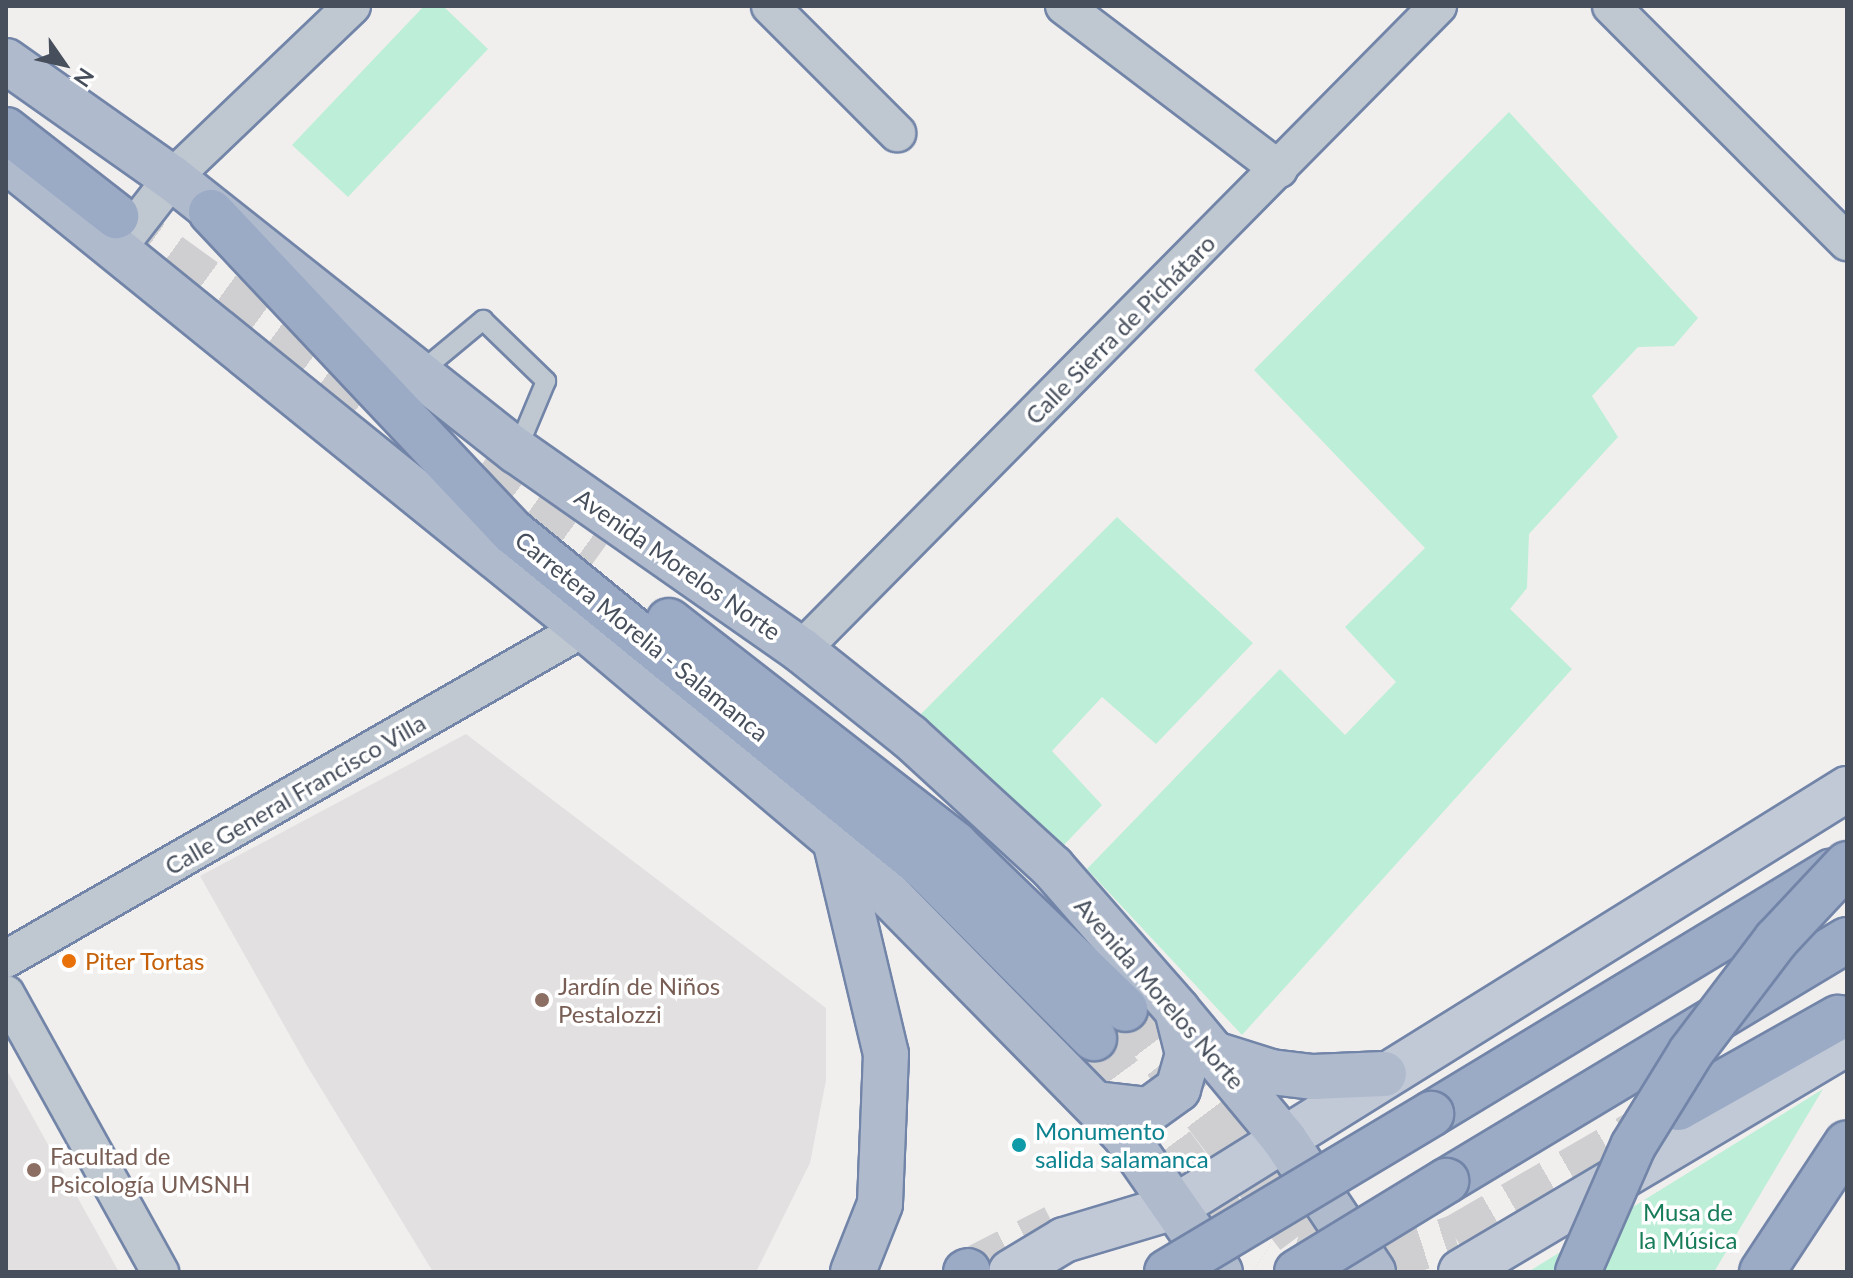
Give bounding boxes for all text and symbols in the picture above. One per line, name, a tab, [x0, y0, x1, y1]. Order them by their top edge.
north arrow	[24, 24, 104, 104]
text: N	[68, 63, 100, 92]
street label: Calle Sierra de Pichátaro	[1019, 228, 1221, 430]
street label: Avenida Morelos Norte	[570, 482, 786, 646]
street label: Carretera Morelia - Salamanca	[510, 525, 774, 747]
street label: Calle General Francisco Villa	[159, 707, 431, 881]
street label: Avenida Morelos Norte	[1069, 891, 1251, 1095]
place label: Piter Tortas	[85, 947, 206, 975]
marker: Piter Tortas	[60, 952, 78, 970]
place label: Jardín de Niños Pestalozzi	[558, 972, 720, 1028]
marker: Jardín de Niños Pestalozzi	[533, 991, 551, 1009]
place label: Monumento salida salamanca	[1035, 1117, 1209, 1173]
marker: Monumento salida salamanca	[1010, 1136, 1028, 1154]
place label: Facultad de Psicología UMSNH	[50, 1142, 250, 1198]
marker: Facultad de Psicología UMSNH	[25, 1161, 43, 1179]
park label: Musa de la Música	[1639, 1198, 1737, 1254]

